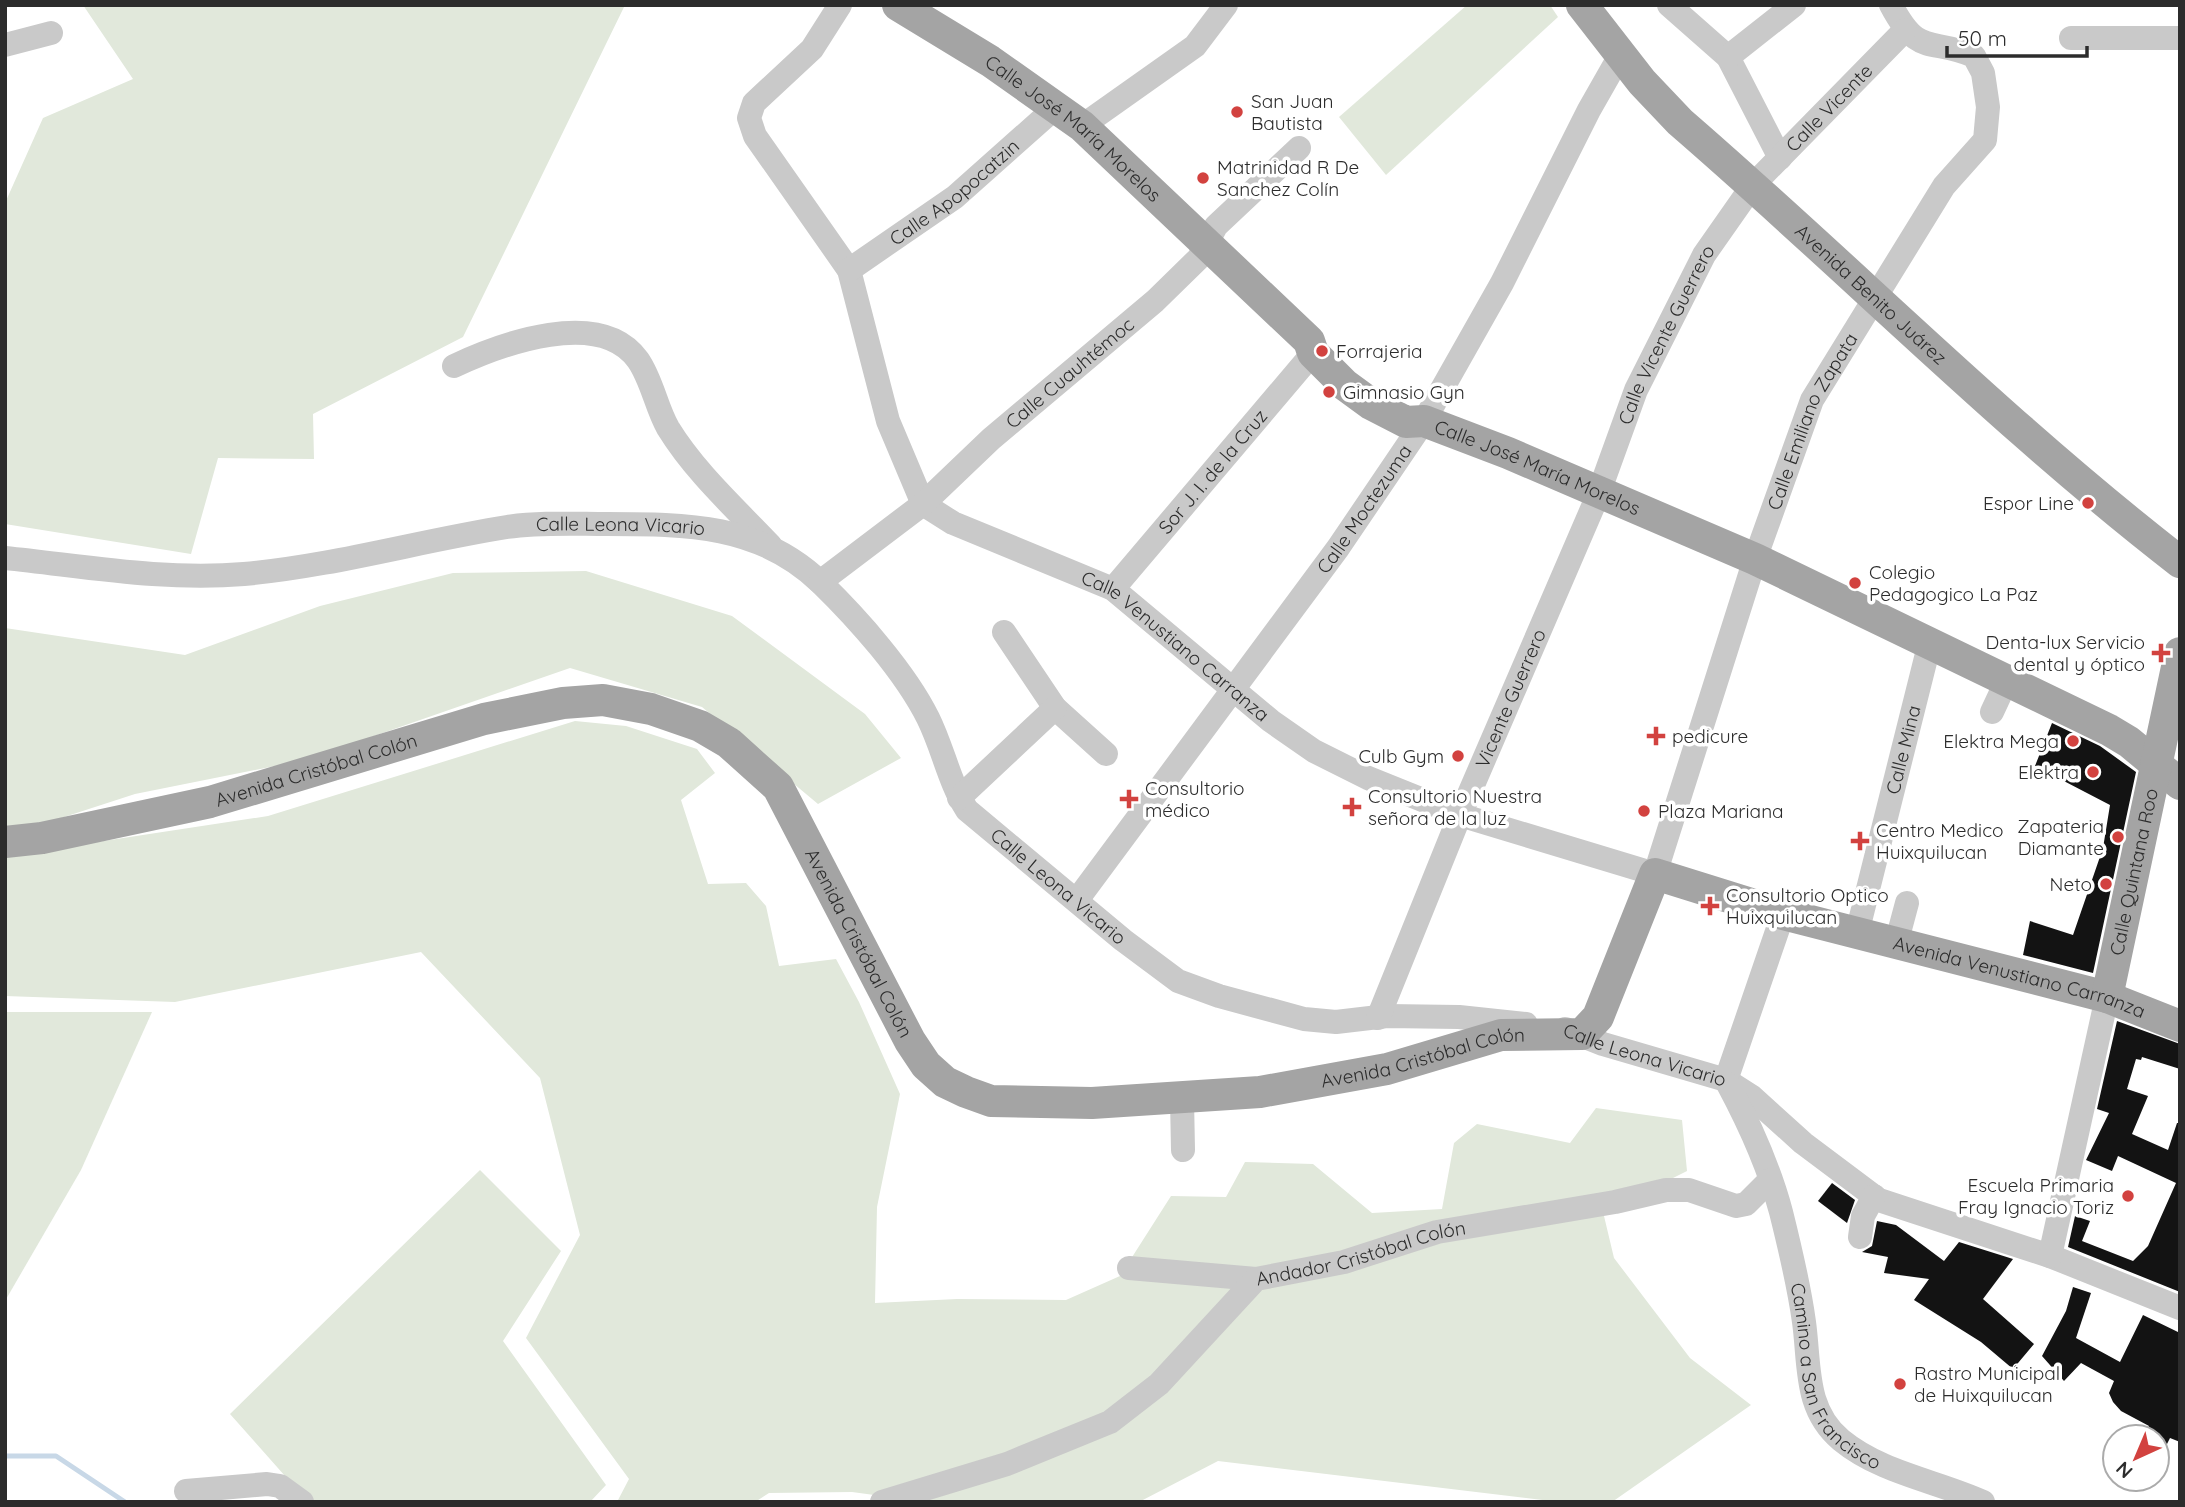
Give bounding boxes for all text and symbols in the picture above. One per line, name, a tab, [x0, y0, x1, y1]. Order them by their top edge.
scale bar	[1947, 14, 2087, 58]
text: 50 m	[1958, 25, 2007, 51]
street label: Calle José María Morelos	[981, 50, 1166, 207]
street label: Calle Vicente	[1780, 59, 1877, 157]
place label: San Juan Bautista	[1251, 89, 1334, 135]
marker: San Juan Bautista	[1229, 104, 1245, 120]
street label: Calle Apopocatzin	[885, 134, 1024, 251]
place label: Matrinidad R De Sanchez Colín	[1217, 155, 1359, 201]
marker: Matrinidad R De Sanchez Colín	[1195, 170, 1211, 186]
street label: Avenida Benito Juárez	[1790, 219, 1952, 370]
street label: Calle Vicente Guerrero	[1613, 240, 1720, 428]
street label: Calle Cuauhtémoc	[1001, 312, 1139, 434]
street label: Calle Emiliano Zapata	[1762, 328, 1863, 513]
place label: Forrajeria	[1336, 339, 1423, 363]
marker: Forrajeria	[1314, 343, 1330, 359]
place label: Gimnasio Gyn	[1343, 380, 1465, 404]
marker: Gimnasio Gyn	[1321, 384, 1337, 400]
street label: Sor J. I. de la Cruz	[1153, 404, 1272, 539]
street label: Calle José María Morelos	[1431, 414, 1644, 520]
street label: Calle Moctezuma	[1311, 440, 1417, 578]
place label: Espor Line	[1983, 491, 2074, 515]
marker: Espor Line	[2080, 495, 2096, 511]
street label: Calle Leona Vicario	[535, 512, 707, 540]
place label: Colegio Pedagogico La Paz	[1869, 560, 2038, 606]
street label: Calle Venustiano Carranza	[1078, 565, 1274, 727]
marker: Colegio Pedagogico La Paz	[1847, 575, 1863, 591]
street label: Vicente Guerrero	[1470, 625, 1551, 771]
place label: Denta-lux Servicio dental y óptico	[1985, 630, 2145, 676]
marker: Denta-lux Servicio dental y óptico	[2151, 643, 2171, 663]
street label: Calle Mina	[1880, 703, 1926, 797]
place label: pedicure	[1672, 724, 1748, 748]
marker: pedicure	[1646, 726, 1666, 746]
street label: Avenida Cristóbal Colón	[212, 728, 420, 812]
place label: Elektra Mega	[1943, 729, 2059, 753]
marker: Elektra Mega	[2065, 733, 2081, 749]
place label: Culb Gym	[1358, 744, 1444, 768]
marker: Culb Gym	[1450, 748, 1466, 764]
place label: Elektra	[2018, 760, 2079, 784]
marker: Elektra	[2085, 764, 2101, 780]
place label: Consultorio médico	[1145, 776, 1245, 822]
place label: Consultorio Nuestra señora de la luz	[1368, 784, 1542, 830]
street label: Calle Quintana Roo	[2104, 786, 2163, 958]
marker: Consultorio médico	[1119, 789, 1139, 809]
marker: Consultorio Nuestra señora de la luz	[1342, 797, 1362, 817]
place label: Plaza Mariana	[1658, 799, 1784, 823]
marker: Plaza Mariana	[1636, 803, 1652, 819]
place label: Zapateria Diamante	[2017, 814, 2104, 860]
place label: Centro Medico Huixquilucan	[1876, 818, 2003, 864]
street label: Calle Leona Vicario	[986, 823, 1131, 950]
marker: Zapateria Diamante	[2110, 829, 2126, 845]
marker: Centro Medico Huixquilucan	[1850, 831, 1870, 851]
street label: Avenida Cristóbal Colón	[800, 844, 918, 1042]
place label: Neto	[2050, 872, 2092, 896]
marker: Neto	[2098, 876, 2114, 892]
place label: Consultorio Optico Huixquilucan	[1726, 883, 1889, 929]
marker: Consultorio Optico Huixquilucan	[1700, 896, 1720, 916]
street label: Avenida Venustiano Carranza	[1891, 931, 2149, 1023]
street label: Calle Leona Vicario	[1560, 1018, 1729, 1091]
street label: Avenida Cristóbal Colón	[1319, 1023, 1525, 1093]
place label: Escuela Primaria Fray Ignacio Toriz	[1958, 1173, 2114, 1219]
marker: Escuela Primaria Fray Ignacio Toriz	[2120, 1188, 2136, 1204]
street label: Andador Cristóbal Colón	[1254, 1215, 1467, 1291]
street label: Camino a San Francisco	[1786, 1281, 1885, 1474]
place label: Rastro Municipal de Huixquilucan	[1914, 1361, 2060, 1407]
marker: Rastro Municipal de Huixquilucan	[1892, 1376, 1908, 1392]
north arrow	[2101, 1423, 2171, 1493]
text: N	[2111, 1457, 2138, 1484]

